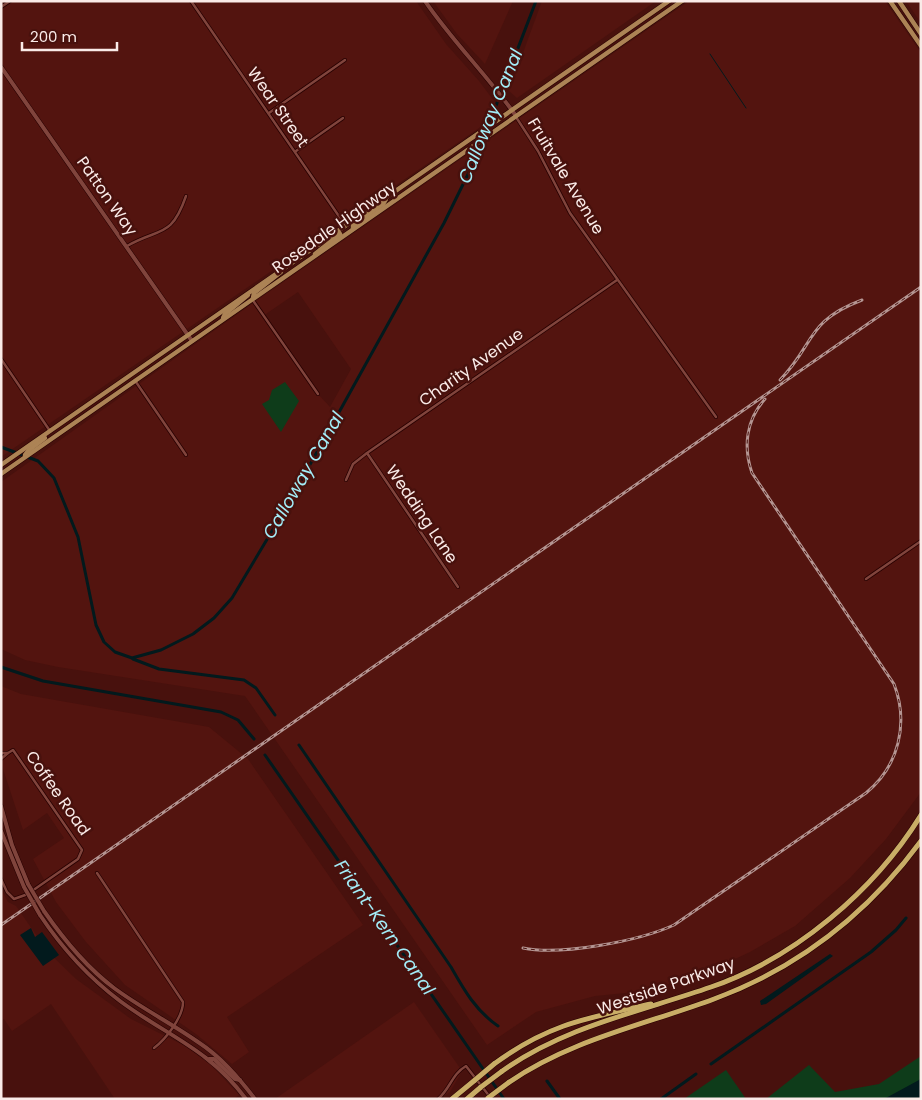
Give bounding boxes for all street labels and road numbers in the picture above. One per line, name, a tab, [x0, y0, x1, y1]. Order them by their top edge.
street label: Wear Street	[242, 62, 314, 152]
street label: Fruitvale Avenue	[522, 113, 610, 239]
street label: Patton Way	[71, 152, 143, 240]
street label: Rosedale Highway	[267, 175, 401, 279]
street label: Charity Avenue	[414, 322, 528, 412]
street label: Wedding Lane	[381, 460, 464, 568]
street label: Coffee Road	[20, 746, 96, 840]
street label: Westside Parkway	[594, 952, 738, 1020]

